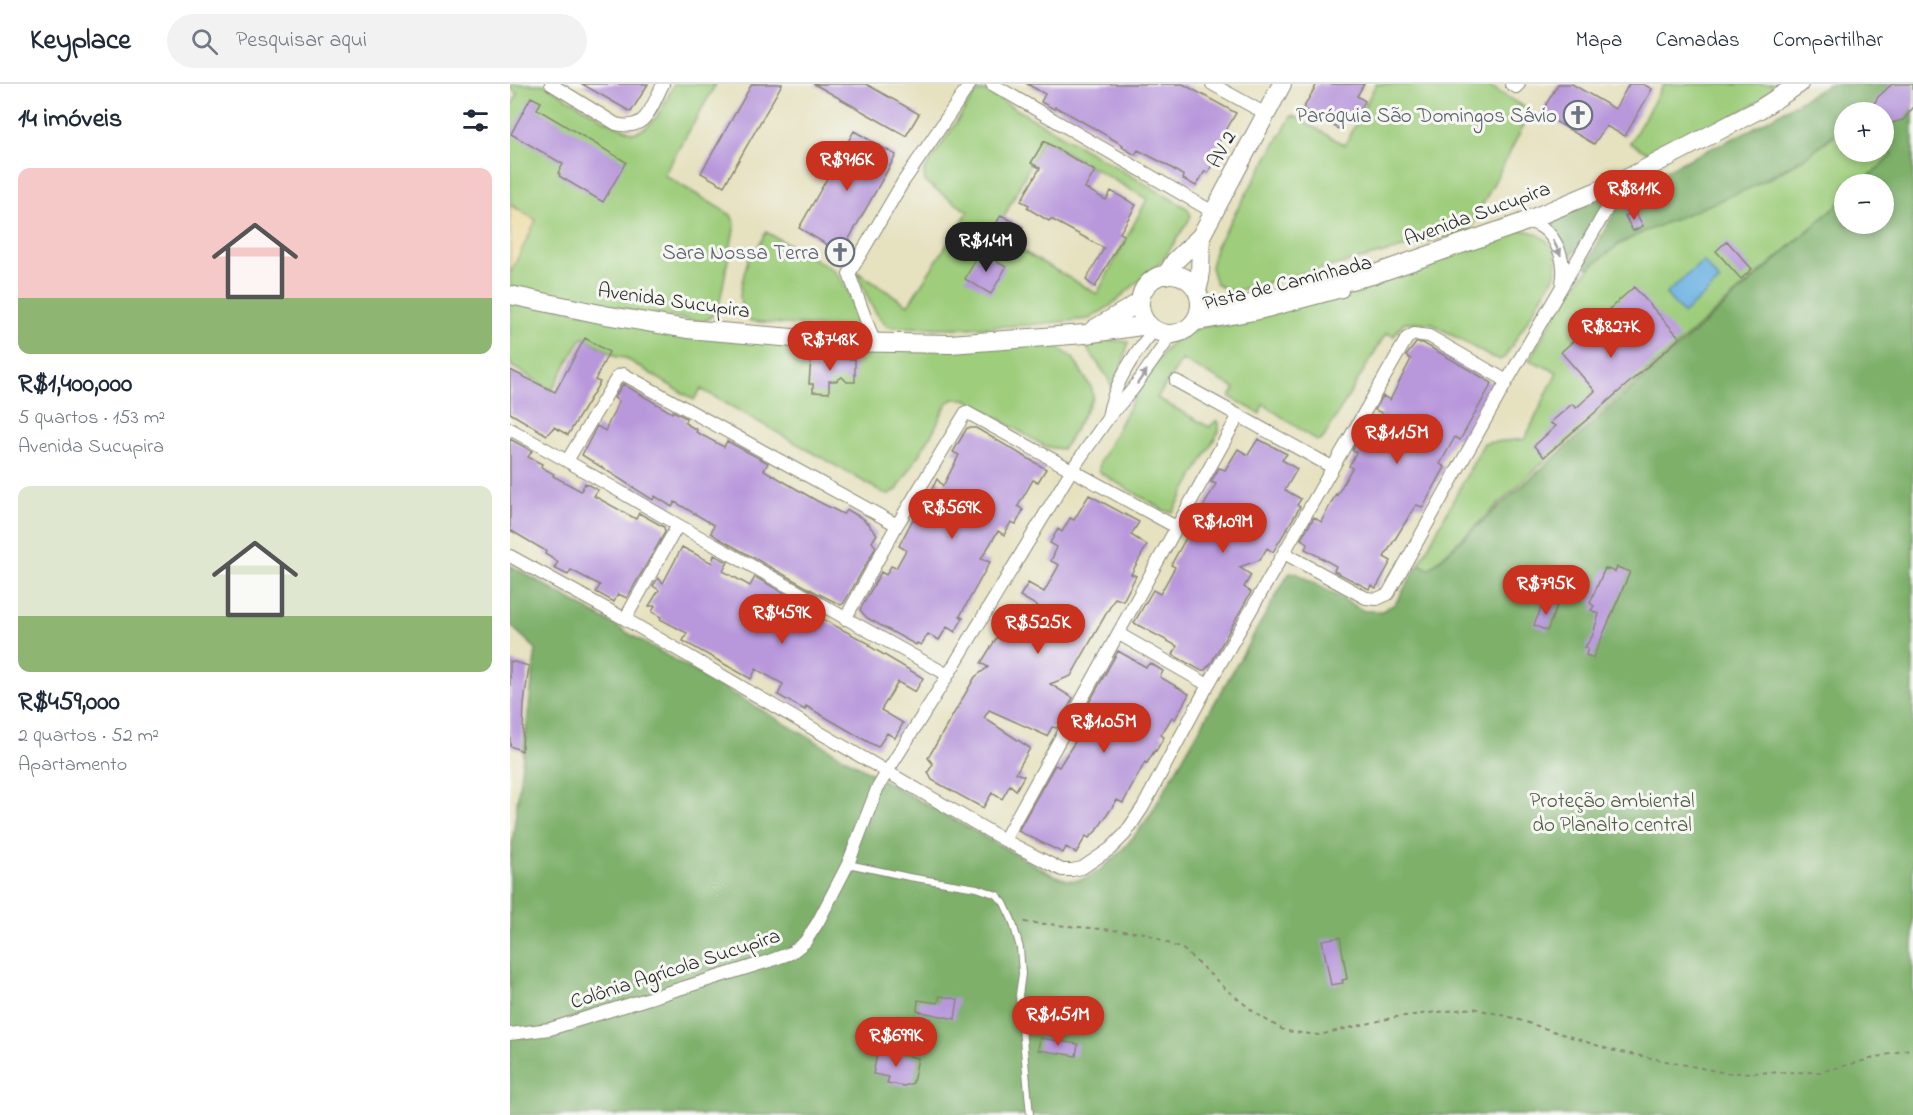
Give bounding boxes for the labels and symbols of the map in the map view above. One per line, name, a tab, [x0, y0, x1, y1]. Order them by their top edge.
church icon: Paróquia São Domingos Sávio	[1562, 99, 1594, 131]
place label: Paróquia São Domingos Sávio	[1296, 102, 1557, 134]
street label: AV 2	[1200, 126, 1245, 174]
pin: R$916K	[798, 141, 896, 192]
pin: R$811K	[1585, 170, 1683, 221]
street label: Avenida Sucupira	[1400, 175, 1555, 255]
pin: R$1.4M	[937, 222, 1035, 273]
church icon: Sara Nossa Terra	[824, 236, 856, 268]
place label: Sara Nossa Terra	[662, 239, 819, 269]
one-way arrow	[1551, 239, 1561, 257]
street label: Pista de Caminhada	[1200, 248, 1375, 319]
street label: Avenida Sucupira	[596, 276, 752, 328]
pin: R$827K	[1562, 308, 1660, 359]
pin: R$748K	[781, 321, 879, 372]
one-way arrow	[1136, 370, 1148, 386]
pin: R$1.15M	[1342, 414, 1452, 465]
pin: R$569K	[903, 489, 1001, 540]
pin: R$1.09M	[1168, 503, 1278, 554]
pin: R$795K	[1497, 565, 1595, 616]
pin: R$459K	[733, 594, 831, 645]
pin: R$525K	[989, 604, 1087, 655]
pin: R$1.05M	[1049, 703, 1159, 754]
park label: Proteção ambiental do Planalto central	[1529, 787, 1695, 841]
street label: Colônia Agrícola Sucupira	[567, 922, 785, 1020]
pin: R$1.51M	[1003, 996, 1113, 1047]
pin: R$699K	[847, 1017, 945, 1068]

